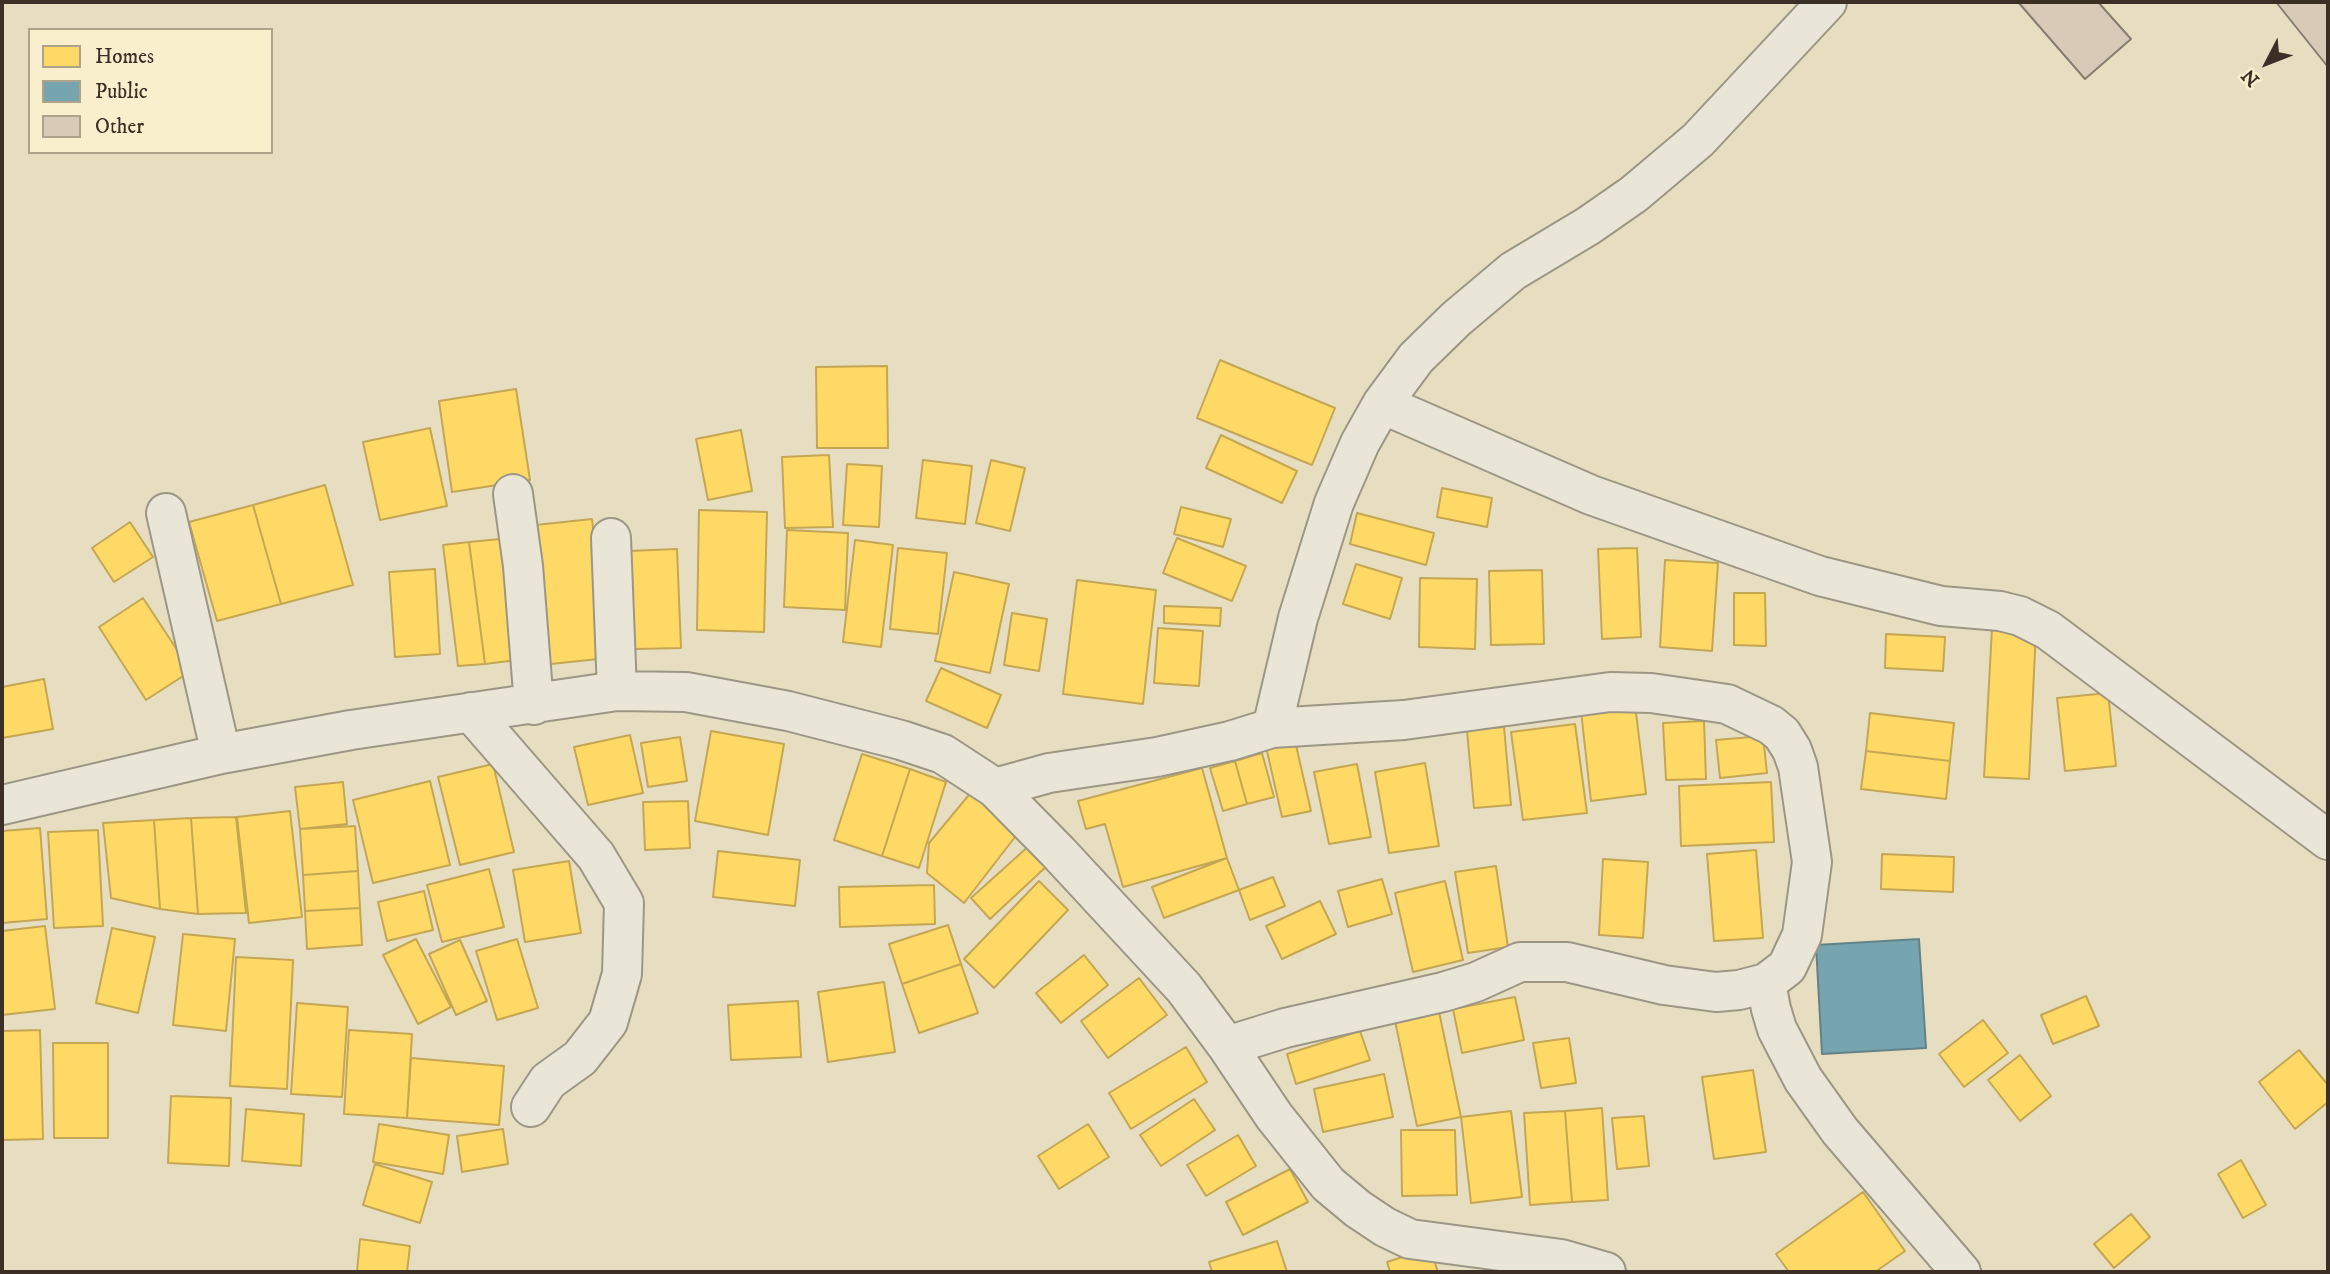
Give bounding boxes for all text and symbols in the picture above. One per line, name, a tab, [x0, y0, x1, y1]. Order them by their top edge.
legend	[28, 28, 273, 154]
north arrow	[2232, 28, 2302, 98]
text: Homes	[95, 44, 154, 70]
text: N	[2237, 64, 2265, 91]
text: Public	[95, 79, 148, 105]
text: Other	[95, 114, 144, 140]

